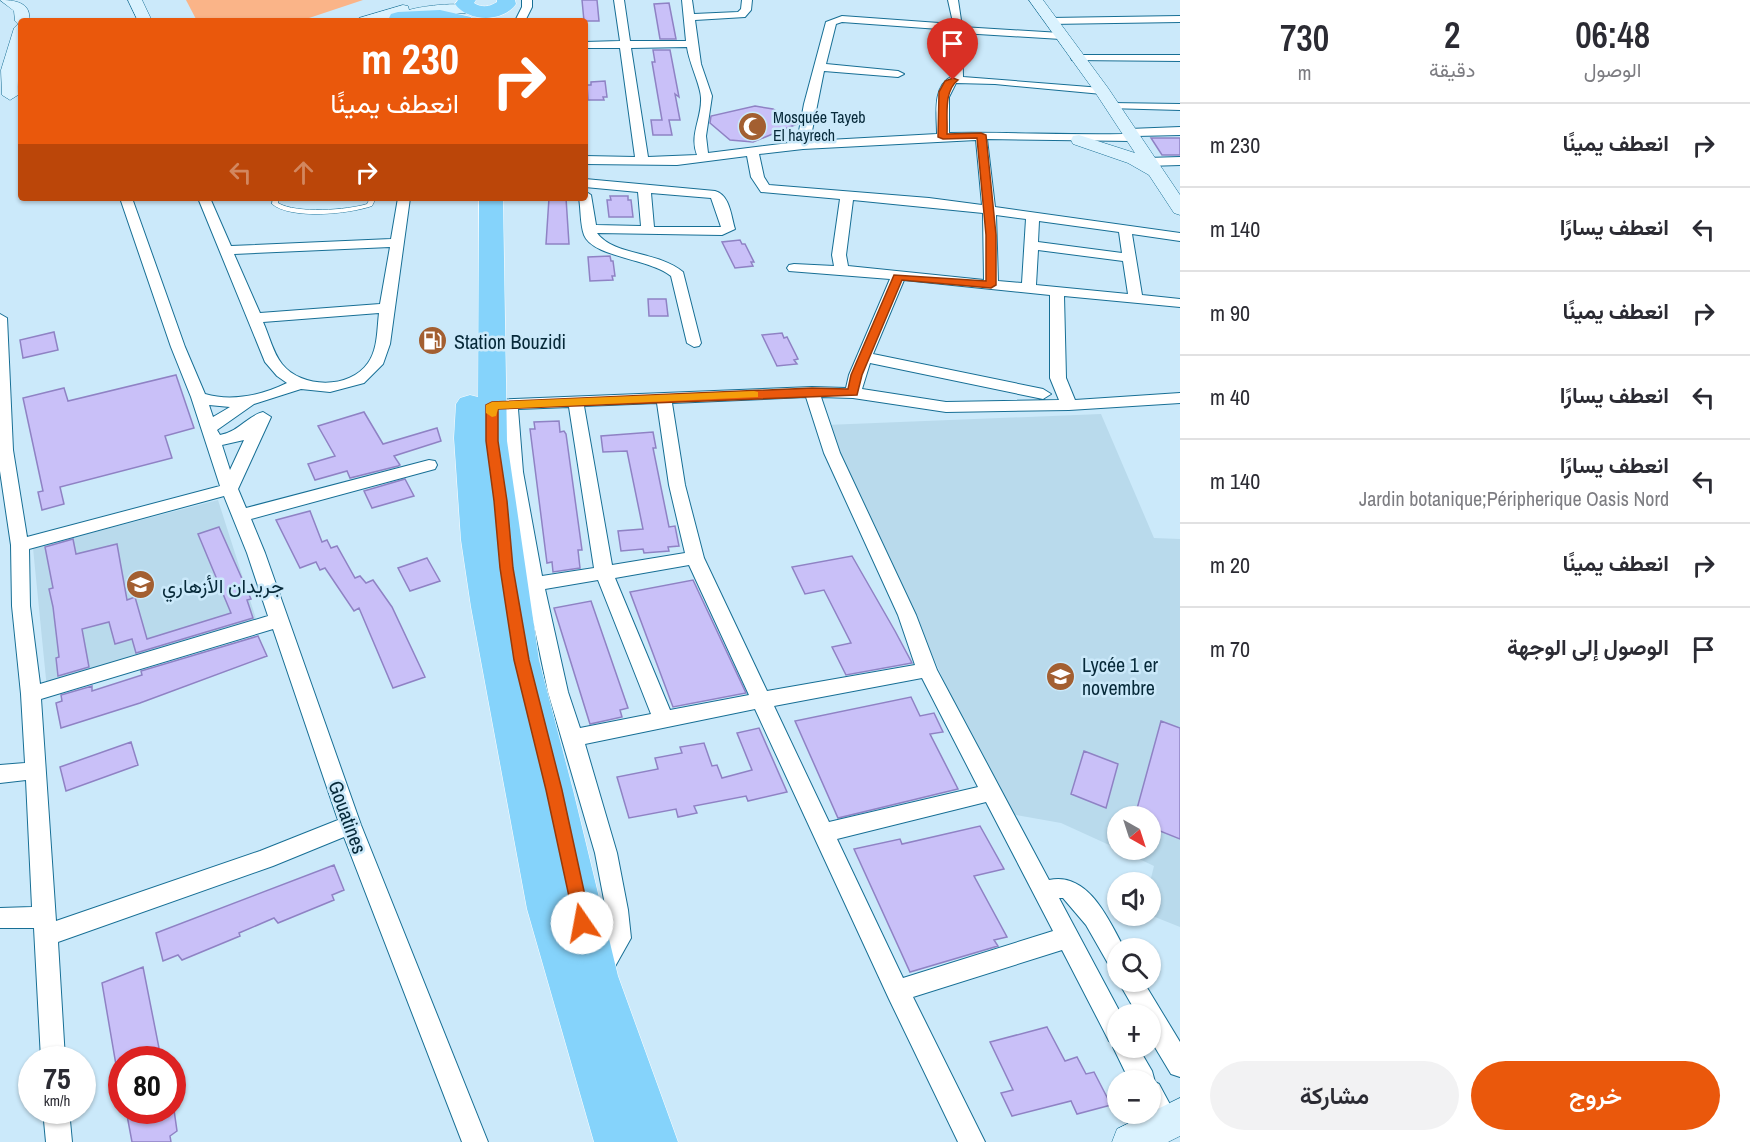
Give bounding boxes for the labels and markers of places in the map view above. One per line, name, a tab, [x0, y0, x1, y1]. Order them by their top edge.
pin	[927, 18, 978, 80]
place label: Mosquée Tayeb El hayrech	[773, 106, 866, 146]
mosque icon: Mosquée Tayeb El hayrech	[736, 110, 768, 142]
fuel station icon: Station Bouzidi	[417, 325, 449, 357]
place label: Station Bouzidi	[454, 328, 566, 355]
school or university icon: جريدان الأزهاري	[125, 569, 157, 601]
place label: جريدان الأزهاري	[162, 572, 284, 603]
place label: Lycée 1 er novembre	[1082, 651, 1159, 701]
school or university icon: Lycée 1 er novembre	[1045, 660, 1077, 692]

